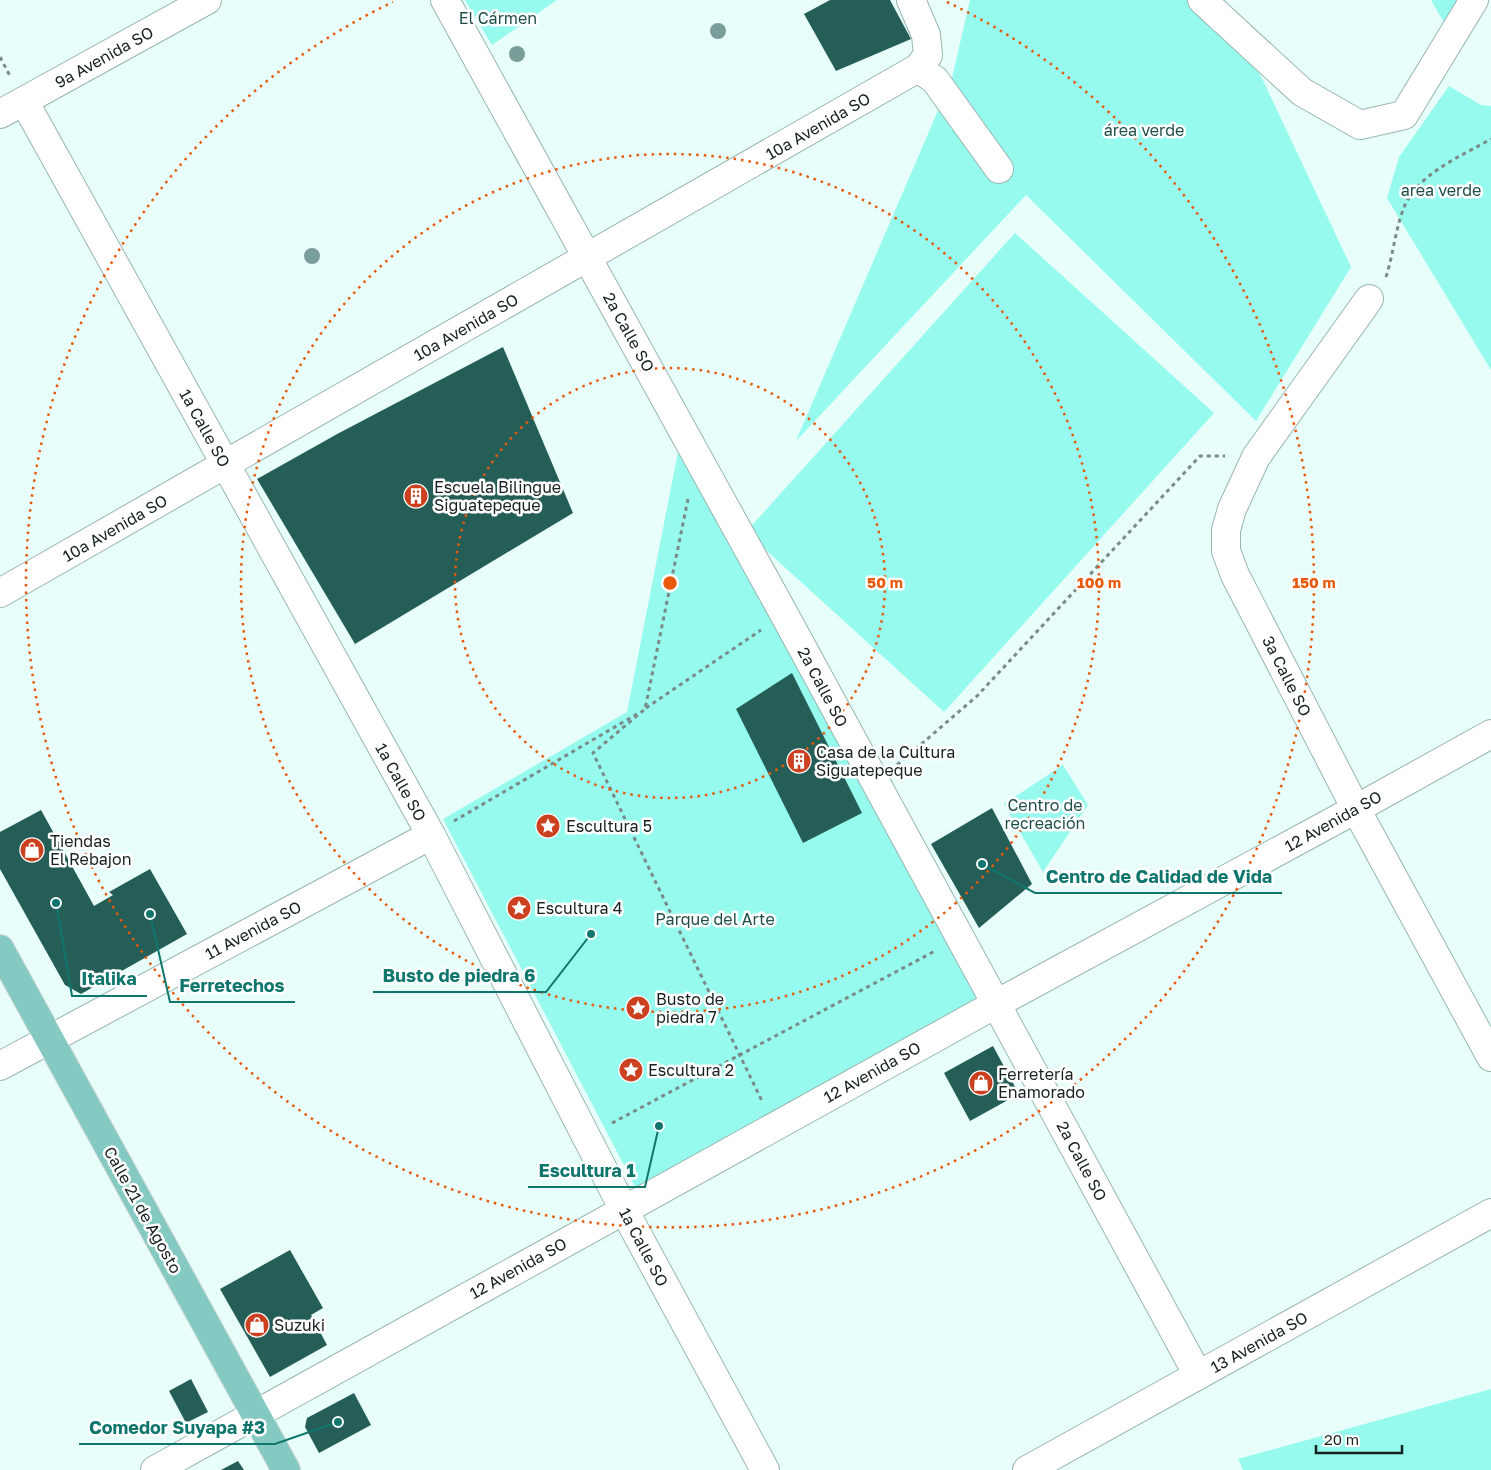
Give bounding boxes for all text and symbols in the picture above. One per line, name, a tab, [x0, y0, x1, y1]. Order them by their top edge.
park label: El Cármen	[459, 8, 537, 28]
street label: 9a Avenida SO	[51, 22, 157, 92]
street label: 10a Avenida SO	[762, 88, 874, 164]
park label: área verde	[1104, 120, 1184, 140]
park label: area verde	[1401, 180, 1481, 200]
street label: 10a Avenida SO	[410, 289, 522, 365]
street label: 2a Calle SO	[599, 289, 659, 375]
street label: 1a Calle SO	[175, 385, 235, 471]
place label: Escuela Bilingue Siguatepeque	[434, 477, 561, 515]
building icon: Escuela Bilingue Siguatepeque	[403, 483, 429, 509]
street label: 10a Avenida SO	[59, 490, 171, 566]
text: 50 m	[867, 573, 903, 591]
text: 100 m	[1077, 573, 1121, 591]
text: 150 m	[1292, 573, 1336, 591]
centre of rings	[661, 574, 679, 592]
street label: 3a Calle SO	[1258, 632, 1316, 720]
street label: 2a Calle SO	[794, 644, 852, 730]
street label: 1a Calle SO	[371, 739, 431, 825]
place label: Casa de la Cultura Siguatepeque	[816, 742, 955, 780]
building icon: Casa de la Cultura Siguatepeque	[786, 748, 812, 774]
street label: 12 Avenida SO	[1281, 786, 1385, 856]
park label: Centro de recreación	[1005, 795, 1085, 833]
place icon: Escultura 5	[535, 813, 561, 839]
place label: Escultura 5	[566, 816, 652, 836]
place label: Tiendas El Rebajon	[50, 831, 132, 869]
shop icon: Tiendas El Rebajon	[19, 837, 45, 863]
callout: Centro de Calidad de Vida	[1035, 860, 1282, 893]
text: Centro de Calidad de Vida	[1046, 865, 1272, 887]
place icon: Escultura 4	[506, 895, 532, 921]
street label: 11 Avenida SO	[201, 896, 305, 964]
place label: Escultura 4	[536, 898, 622, 918]
park label: Parque del Arte	[655, 909, 775, 929]
callout: Busto de piedra 6	[373, 959, 546, 992]
callout: Italika	[72, 963, 147, 996]
text: Busto de piedra 6	[383, 964, 535, 986]
text: Italika	[81, 967, 137, 989]
callout: Ferretechos	[170, 969, 295, 1002]
text: Ferretechos	[179, 974, 285, 996]
place label: Busto de piedra 7	[656, 989, 724, 1027]
place icon: Busto de piedra 7	[625, 995, 651, 1021]
street label: 12 Avenida SO	[820, 1037, 924, 1107]
place icon: Escultura 2	[618, 1057, 644, 1083]
place label: Escultura 2	[648, 1060, 734, 1080]
place label: Ferretería Enamorado	[998, 1064, 1085, 1102]
shop icon: Ferretería Enamorado	[968, 1070, 994, 1096]
street label: 2a Calle SO	[1053, 1118, 1111, 1204]
street label: Calle 21 de Agosto	[100, 1143, 186, 1277]
callout: Escultura 1	[528, 1154, 645, 1187]
text: Escultura 1	[539, 1159, 635, 1181]
street label: 1a Calle SO	[615, 1204, 673, 1290]
street label: 12 Avenida SO	[466, 1233, 570, 1303]
street label: 13 Avenida SO	[1207, 1307, 1311, 1377]
shop icon: Suzuki	[244, 1312, 270, 1338]
place label: Suzuki	[274, 1315, 325, 1335]
callout: Comedor Suyapa #3	[79, 1411, 275, 1444]
text: Comedor Suyapa #3	[89, 1416, 265, 1438]
scale bar	[1316, 1422, 1402, 1454]
text: 20 m	[1324, 1430, 1359, 1448]

